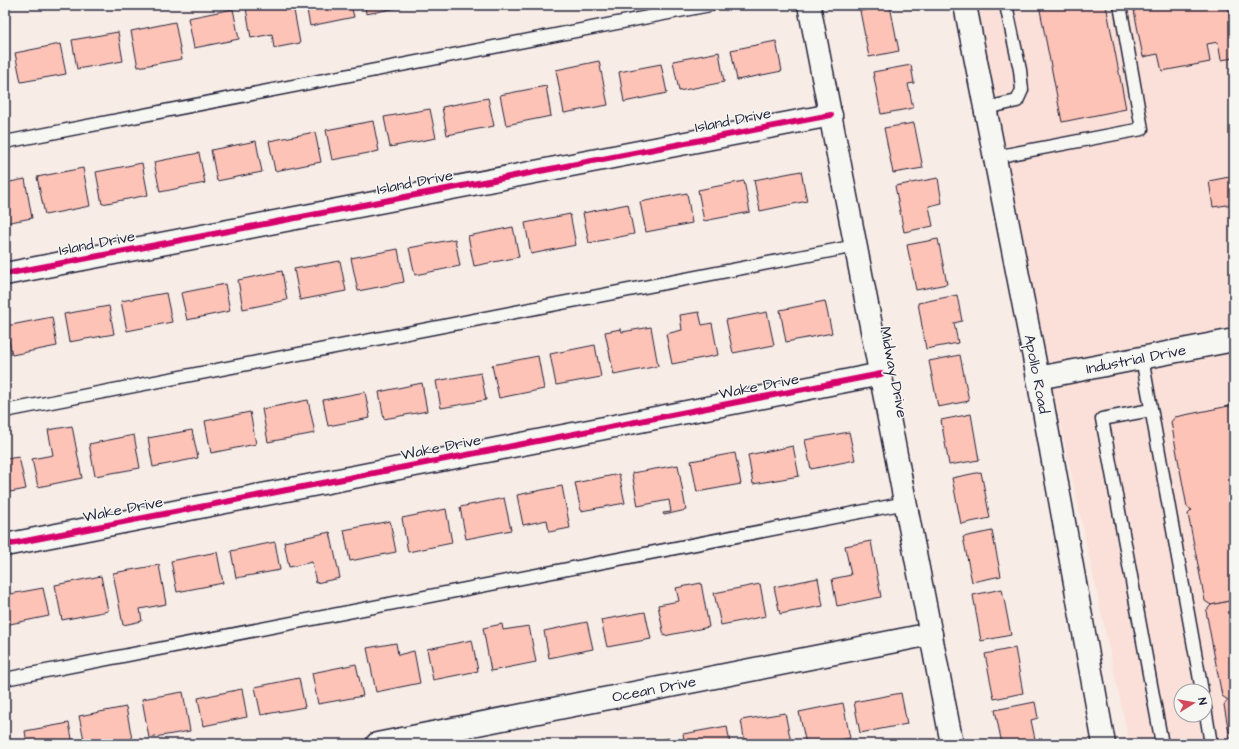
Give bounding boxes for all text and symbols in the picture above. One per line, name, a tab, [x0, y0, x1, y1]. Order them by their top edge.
street label: Island Drive	[693, 103, 773, 138]
street label: Island Drive	[375, 165, 455, 200]
street label: Island Drive	[57, 226, 137, 261]
street label: Midway Drive	[873, 325, 913, 420]
street label: Apollo Road	[1019, 333, 1055, 416]
street label: Industrial Drive	[1084, 340, 1188, 379]
street label: Wake Drive	[717, 368, 801, 405]
street label: Wake Drive	[399, 429, 483, 466]
street label: Wake Drive	[81, 491, 165, 528]
street label: Ocean Drive	[610, 671, 698, 708]
north arrow	[1173, 683, 1213, 723]
text: N	[1194, 696, 1210, 706]

